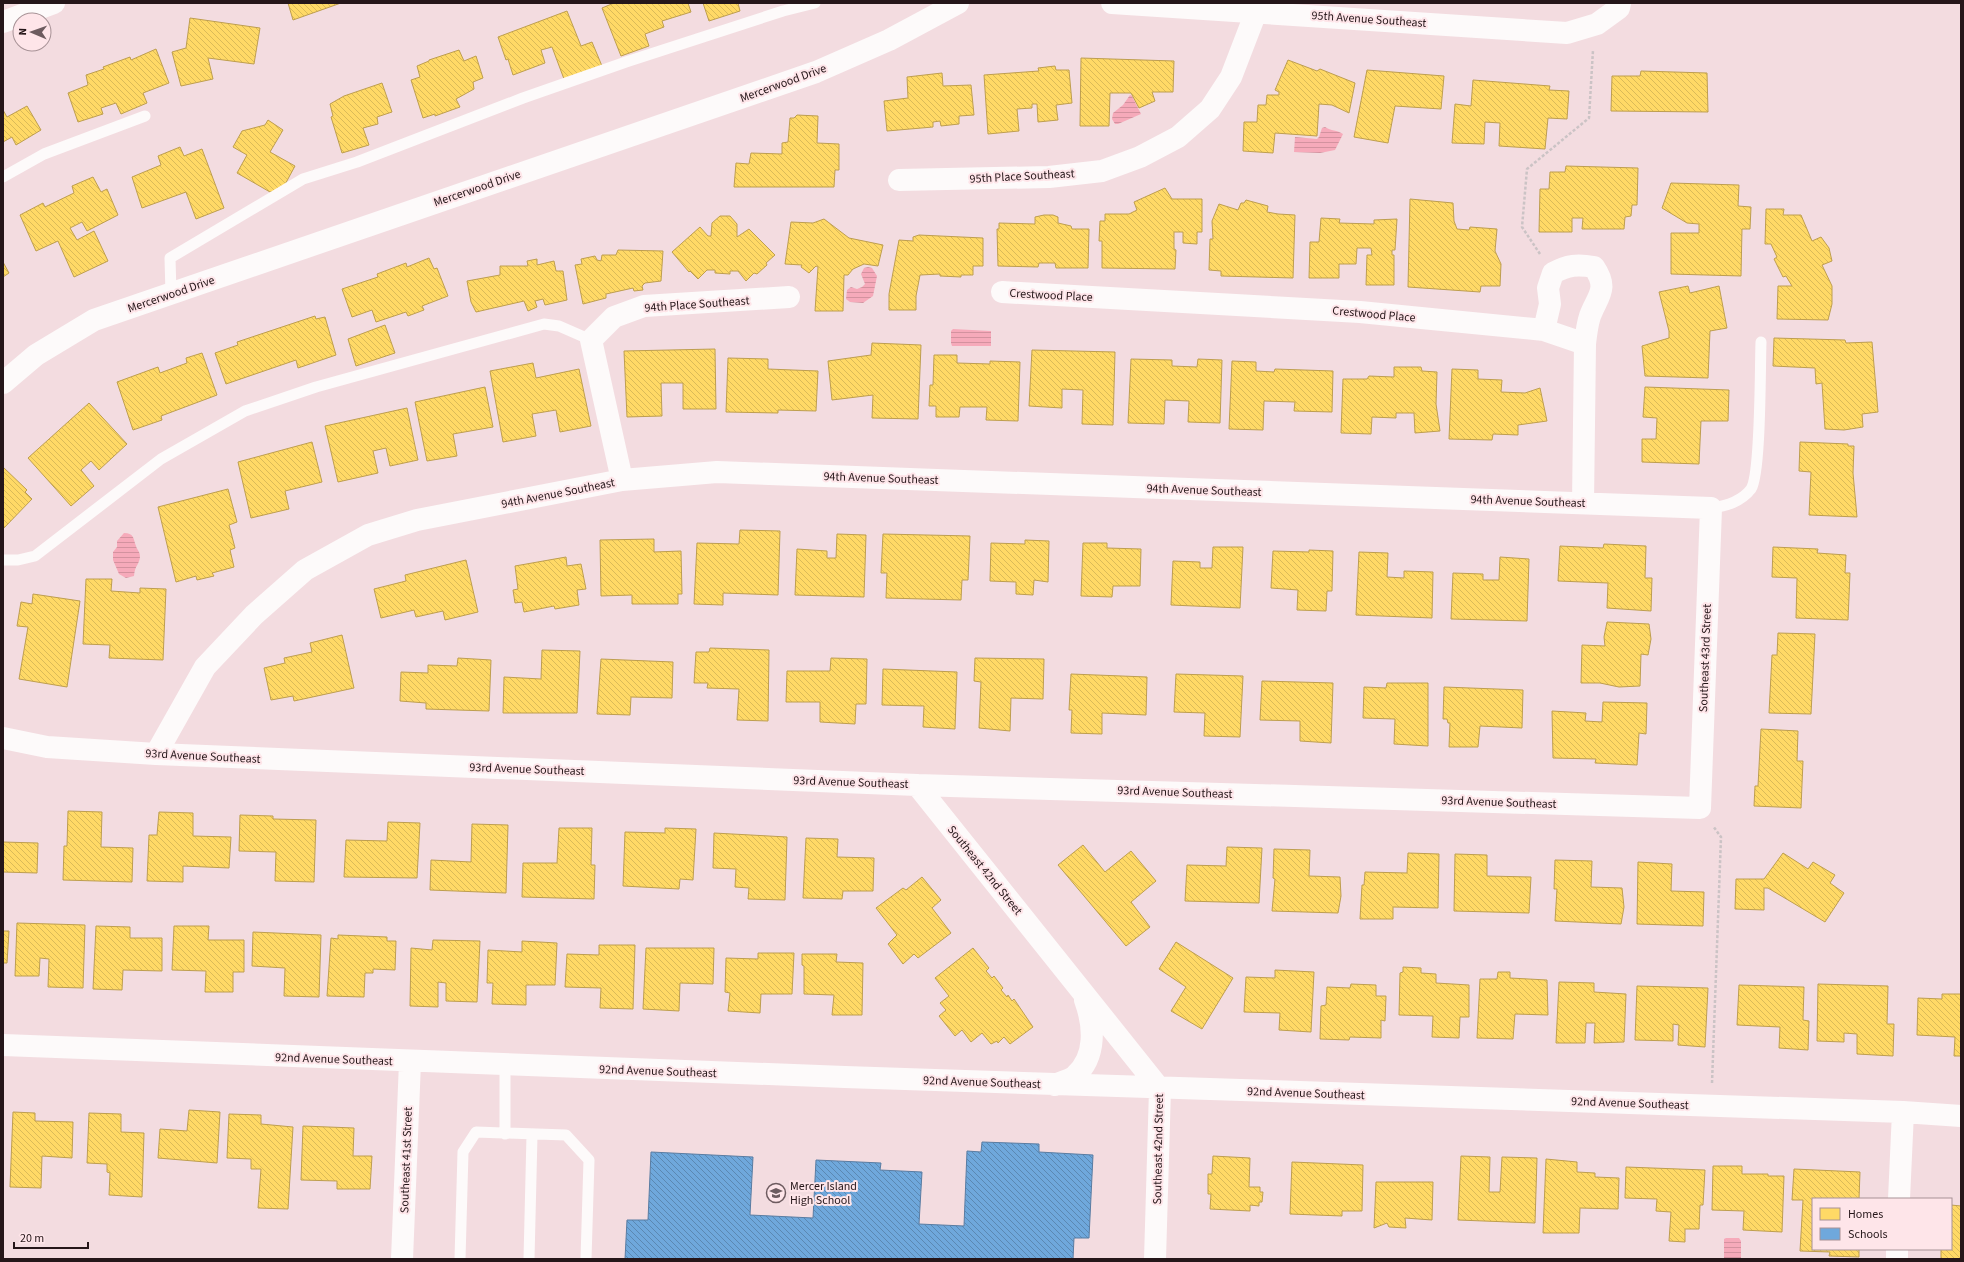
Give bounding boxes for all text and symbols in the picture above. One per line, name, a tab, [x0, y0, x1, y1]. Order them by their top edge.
street label: 95th Avenue Southeast	[1311, 7, 1427, 32]
north arrow	[12, 12, 52, 52]
text: N	[15, 28, 30, 36]
street label: Mercerwood Drive	[738, 60, 829, 107]
street label: 95th Place Southeast	[969, 165, 1075, 188]
street label: Mercerwood Drive	[431, 166, 523, 211]
street label: Mercerwood Drive	[125, 272, 217, 317]
street label: Crestwood Place	[1009, 285, 1093, 306]
street label: 94th Place Southeast	[644, 292, 750, 317]
street label: Crestwood Place	[1332, 302, 1416, 327]
street label: 94th Avenue Southeast	[823, 468, 939, 489]
street label: 94th Avenue Southeast	[500, 474, 616, 513]
street label: 94th Avenue Southeast	[1146, 480, 1262, 501]
street label: 94th Avenue Southeast	[1470, 491, 1586, 512]
street label: Southeast 43rd Street	[1695, 604, 1716, 712]
street label: 93rd Avenue Southeast	[145, 745, 261, 768]
street label: 93rd Avenue Southeast	[469, 759, 585, 780]
street label: 93rd Avenue Southeast	[793, 772, 909, 793]
street label: 93rd Avenue Southeast	[1117, 782, 1233, 803]
street label: 93rd Avenue Southeast	[1441, 792, 1557, 813]
street label: Southeast 42nd Street	[943, 822, 1026, 919]
street label: 92nd Avenue Southeast	[275, 1049, 393, 1070]
street label: 92nd Avenue Southeast	[599, 1061, 717, 1082]
street label: 92nd Avenue Southeast	[923, 1072, 1041, 1093]
street label: 92nd Avenue Southeast	[1247, 1083, 1365, 1104]
street label: 92nd Avenue Southeast	[1571, 1093, 1689, 1114]
street label: Southeast 42nd Street	[1149, 1094, 1168, 1205]
street label: Southeast 41st Street	[396, 1107, 417, 1213]
place label: Mercer Island High School	[790, 1178, 857, 1209]
school or university icon: Mercer Island High School	[765, 1182, 787, 1204]
legend	[1812, 1198, 1952, 1250]
text: Homes	[1848, 1206, 1883, 1223]
scale bar	[14, 1224, 88, 1250]
text: Schools	[1848, 1226, 1888, 1243]
text: 20 m	[20, 1230, 44, 1247]

